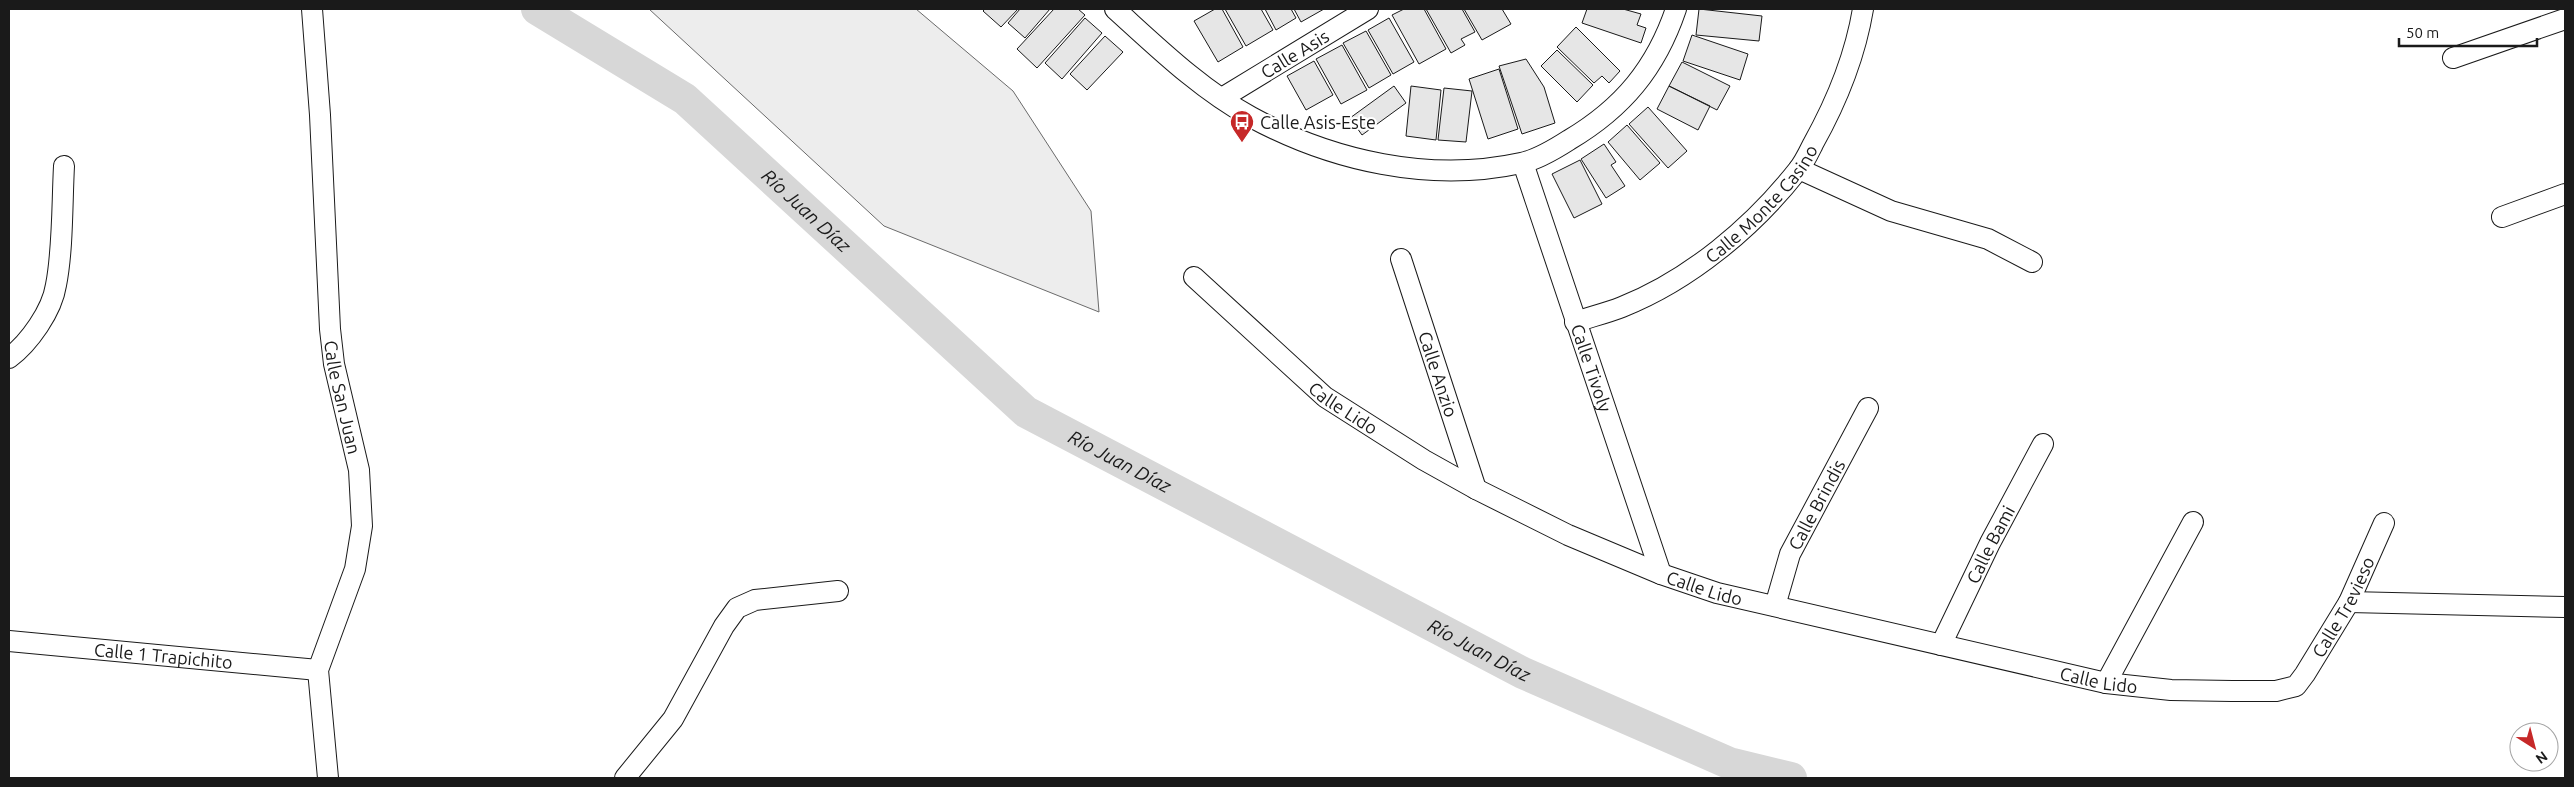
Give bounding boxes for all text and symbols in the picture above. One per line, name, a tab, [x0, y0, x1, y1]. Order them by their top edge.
scale bar	[2399, 15, 2536, 47]
text: 50 m	[2406, 24, 2439, 41]
street label: Calle Asis	[1257, 25, 1332, 82]
bus stop icon: Calle Asis-Este	[1229, 109, 1255, 143]
place label: Calle Asis-Este	[1260, 112, 1376, 132]
street label: Calle Monte Casino	[1701, 142, 1821, 267]
water label: Río Juan Díaz	[758, 164, 856, 258]
street label: Calle Tivoly	[1568, 321, 1616, 414]
street label: Calle Anzio	[1415, 329, 1462, 419]
street label: Calle San Juan	[321, 339, 365, 456]
street label: Calle Lido	[1305, 378, 1381, 438]
water label: Río Juan Díaz	[1065, 425, 1176, 498]
street label: Calle Brindis	[1784, 456, 1849, 553]
street label: Calle Bami	[1962, 502, 2018, 586]
street label: Calle Trevieso	[2308, 553, 2378, 661]
street label: Calle Lido	[1664, 567, 1744, 609]
water label: Río Juan Díaz	[1424, 614, 1535, 686]
street label: Calle 1 Trapichito	[93, 639, 234, 672]
street label: Calle Lido	[2058, 663, 2138, 696]
north arrow	[2509, 722, 2559, 772]
text: N	[2533, 748, 2551, 767]

